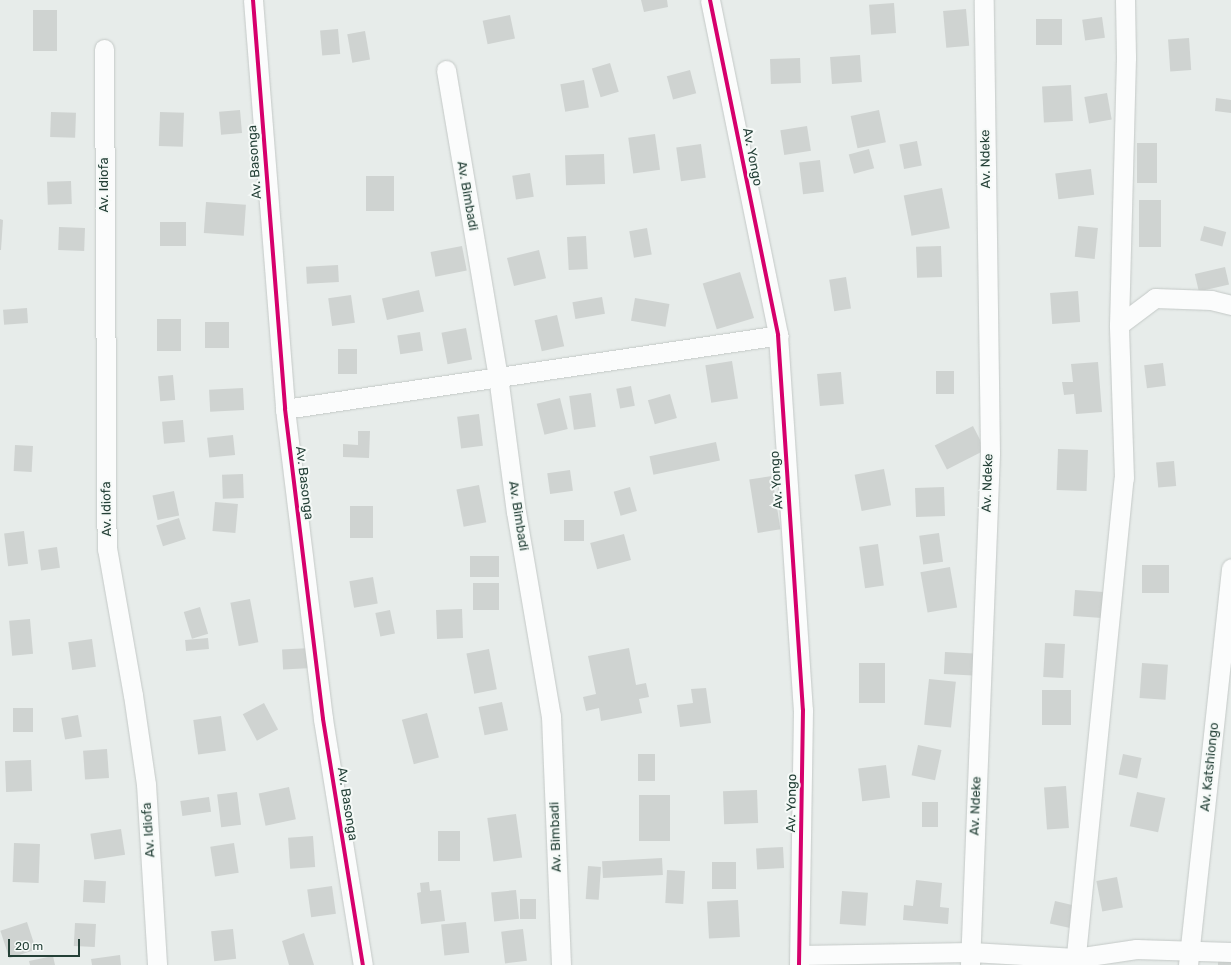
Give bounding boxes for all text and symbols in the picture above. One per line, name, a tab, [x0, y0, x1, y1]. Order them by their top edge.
street label: Av. Basonga	[245, 125, 265, 199]
street label: Av. Yongo	[739, 126, 765, 188]
street label: Av. Ndeke	[978, 129, 994, 189]
street label: Av. Idiofa	[96, 157, 112, 213]
street label: Av. Bimbadi	[453, 160, 481, 232]
street label: Av. Basonga	[292, 445, 316, 521]
street label: Av. Yongo	[767, 450, 787, 510]
street label: Av. Ndeke	[979, 453, 997, 513]
street label: Av. Bimbadi	[505, 480, 531, 552]
street label: Av. Idiofa	[99, 481, 115, 537]
street label: Av. Katshiongo	[1198, 722, 1222, 812]
street label: Av. Basonga	[334, 766, 360, 842]
street label: Av. Yongo	[784, 773, 800, 833]
street label: Av. Ndeke	[967, 776, 985, 836]
street label: Av. Idiofa	[139, 802, 159, 858]
street label: Av. Bimbadi	[547, 802, 565, 872]
scale bar	[10, 931, 82, 957]
text: 20 m	[15, 939, 43, 953]

